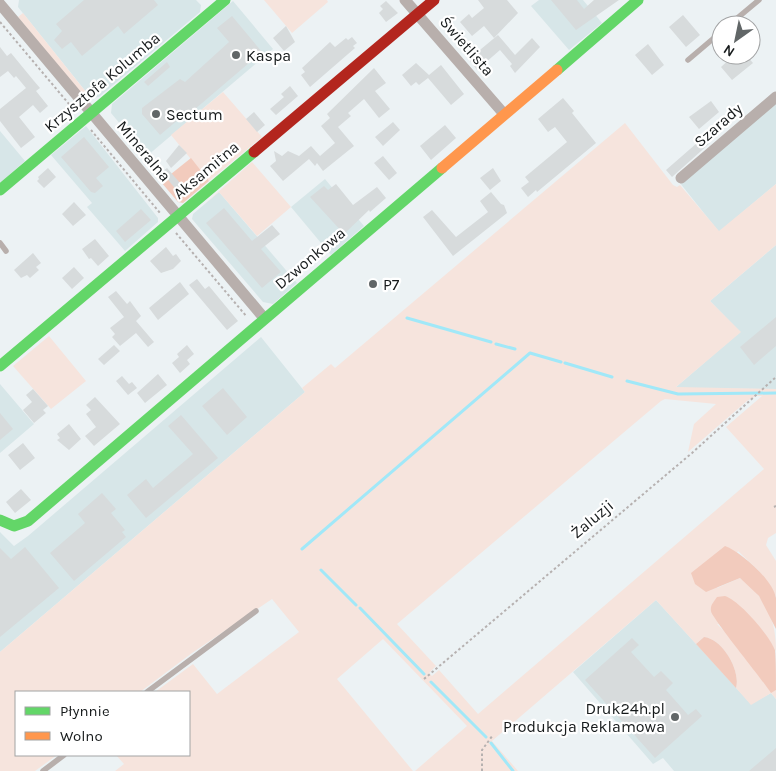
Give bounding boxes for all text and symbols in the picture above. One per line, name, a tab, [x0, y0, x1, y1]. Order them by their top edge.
street label: Świetlista	[436, 12, 498, 80]
north arrow	[711, 15, 761, 65]
street label: Krzysztofa Kolumba	[40, 28, 164, 136]
text: N	[720, 41, 738, 60]
place label: Kaspa	[246, 46, 291, 65]
marker: Kaspa	[230, 49, 242, 61]
street label: Szarady	[690, 99, 746, 151]
place label: Sectum	[166, 105, 223, 124]
marker: Sectum	[150, 108, 162, 120]
street label: Mineralna	[113, 117, 175, 185]
street label: Aksamitna	[169, 137, 243, 203]
street label: Dzwonkowa	[271, 223, 349, 293]
place label: P7	[383, 275, 400, 294]
marker: P7	[367, 278, 379, 290]
street label: Żaluzji	[567, 496, 617, 542]
legend	[15, 691, 190, 756]
place label: Druk24h.pl Produkcja Reklamowa	[503, 699, 665, 736]
text: Płynnie	[60, 702, 110, 720]
marker: Druk24h.pl Produkcja Reklamowa	[669, 711, 681, 723]
text: Wolno	[60, 727, 103, 745]

